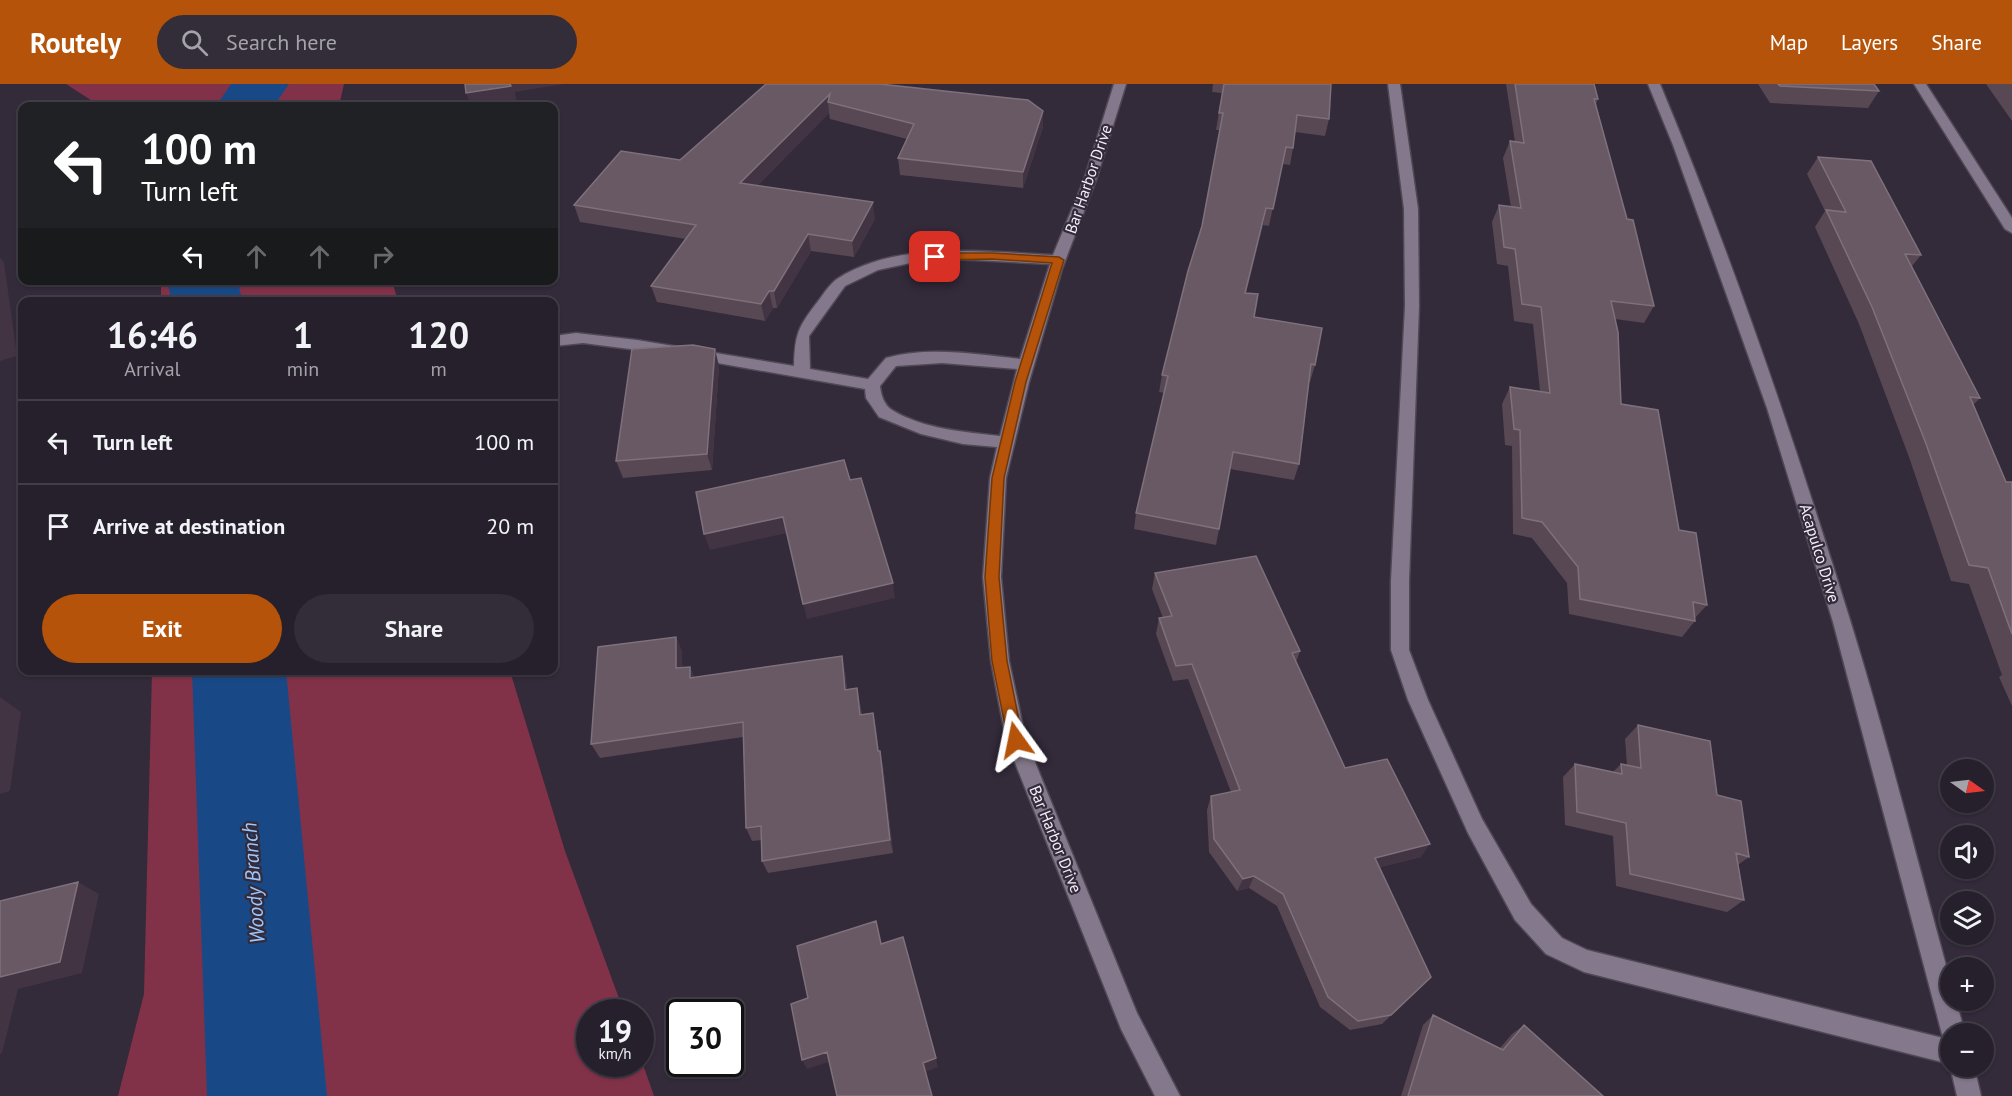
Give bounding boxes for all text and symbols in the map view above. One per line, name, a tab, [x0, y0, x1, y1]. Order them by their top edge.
search box	[157, 15, 577, 69]
text: Routely	[30, 24, 121, 61]
icon: search	[178, 26, 211, 59]
text: Search here	[226, 28, 337, 56]
text: Map	[1770, 29, 1808, 56]
text: Layers	[1841, 29, 1898, 56]
text: Share	[1931, 29, 1982, 56]
text: 100 m	[141, 121, 257, 176]
street label: Bar Harbor Drive	[1060, 122, 1116, 236]
icon: left	[42, 126, 120, 204]
text: Turn left	[141, 174, 238, 208]
pin	[909, 231, 960, 282]
icon: left	[177, 240, 210, 273]
icon: ahead	[240, 240, 273, 273]
icon: ahead	[303, 240, 336, 273]
icon: right	[366, 240, 399, 273]
icon: arrive	[918, 240, 951, 273]
text: 16:46	[107, 311, 198, 358]
text: 1	[293, 311, 313, 358]
text: 120	[408, 311, 469, 358]
text: Arrival	[124, 356, 180, 382]
text: min	[287, 356, 319, 382]
text: m	[431, 356, 447, 382]
icon: left	[42, 426, 75, 459]
text: Turn left	[93, 428, 173, 456]
text: 100 m	[474, 428, 534, 456]
street label: Acapulco Drive	[1796, 501, 1844, 605]
icon: arrive	[42, 510, 75, 543]
text: Arrive at destination	[93, 512, 285, 540]
text: 20 m	[486, 512, 534, 540]
button: Exit	[42, 594, 282, 663]
button: Share	[294, 594, 534, 663]
position arrow	[984, 708, 1048, 772]
north arrow	[1940, 759, 1994, 813]
map controls	[1940, 759, 1994, 1077]
street label: Bar Harbor Drive	[1025, 782, 1087, 896]
water label: Woody Branch	[235, 821, 271, 945]
button: sound	[1940, 825, 1994, 879]
button: layers	[1940, 891, 1994, 945]
button: +	[1940, 957, 1994, 1011]
speed limit sign: 30	[666, 999, 744, 1077]
text: 19	[598, 1011, 632, 1050]
button: −	[1940, 1023, 1994, 1077]
text: km/h	[599, 1044, 631, 1063]

